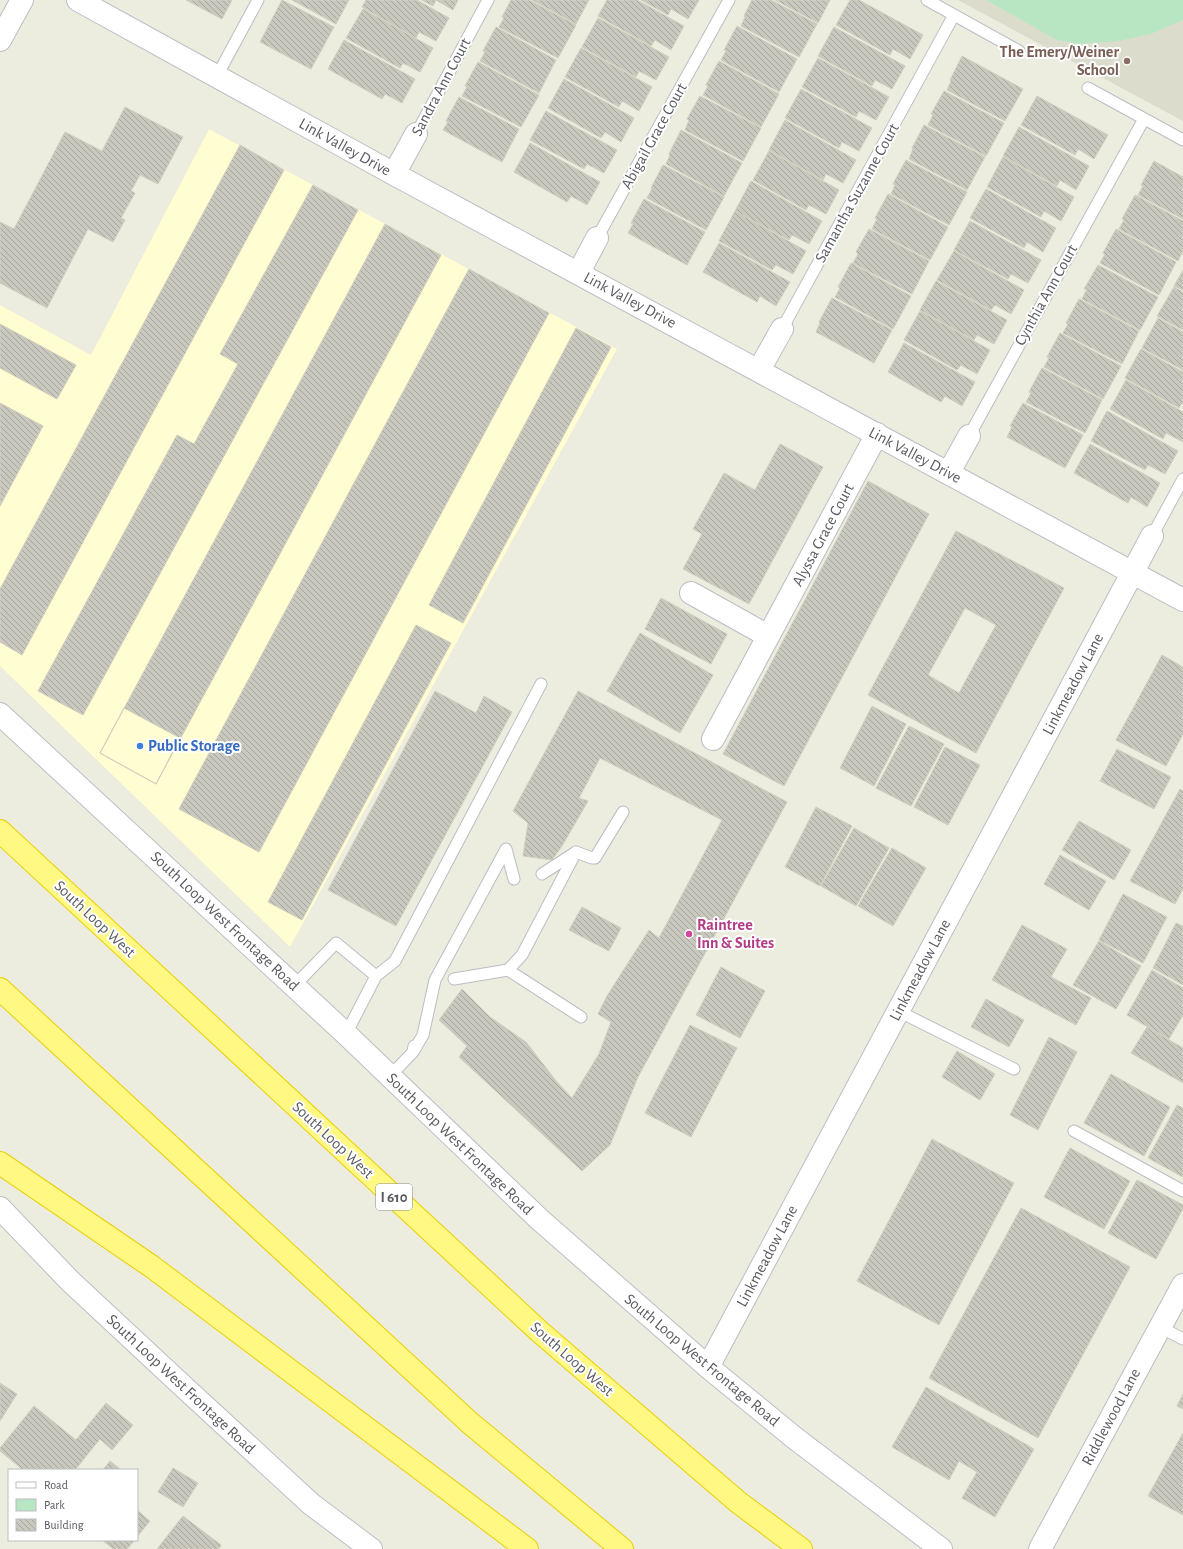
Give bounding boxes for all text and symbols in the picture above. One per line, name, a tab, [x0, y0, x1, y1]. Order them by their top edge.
street label: Sandra Ann Court	[409, 35, 473, 139]
place label: The Emery/Weiner School	[1000, 44, 1119, 78]
marker: The Emery/Weiner School	[1122, 56, 1132, 66]
street label: Abigail Grace Court	[618, 80, 690, 192]
street label: Link Valley Drive	[296, 115, 394, 180]
street label: Samantha Suzanne Court	[812, 121, 902, 265]
street label: Cynthia Ann Court	[1012, 242, 1081, 349]
street label: Link Valley Drive	[581, 269, 679, 332]
street label: Link Valley Drive	[866, 424, 964, 487]
street label: Alyssa Grace Court	[789, 481, 858, 589]
street label: Linkmeadow Lane	[1040, 631, 1106, 737]
place label: Public Storage	[148, 738, 241, 754]
marker: Public Storage	[135, 741, 145, 751]
street label: South Loop West Frontage Road	[148, 848, 302, 994]
street label: South Loop West	[51, 878, 139, 960]
place label: Raintree Inn & Suites	[697, 917, 774, 951]
street label: Linkmeadow Lane	[887, 917, 953, 1023]
marker: Raintree Inn & Suites	[684, 929, 694, 939]
street label: South Loop West Frontage Road	[384, 1070, 536, 1218]
street label: South Loop West	[289, 1099, 377, 1181]
road number: I 610	[376, 1184, 412, 1210]
street label: Linkmeadow Lane	[734, 1203, 800, 1309]
street label: South Loop West Frontage Road	[622, 1291, 782, 1429]
street label: South Loop West Frontage Road	[104, 1311, 258, 1457]
street label: South Loop West	[527, 1319, 617, 1399]
street label: Riddlewood Lane	[1079, 1366, 1143, 1468]
legend	[8, 1469, 138, 1541]
text: Road	[44, 1479, 68, 1491]
text: Park	[44, 1499, 65, 1511]
text: Building	[44, 1519, 84, 1531]

